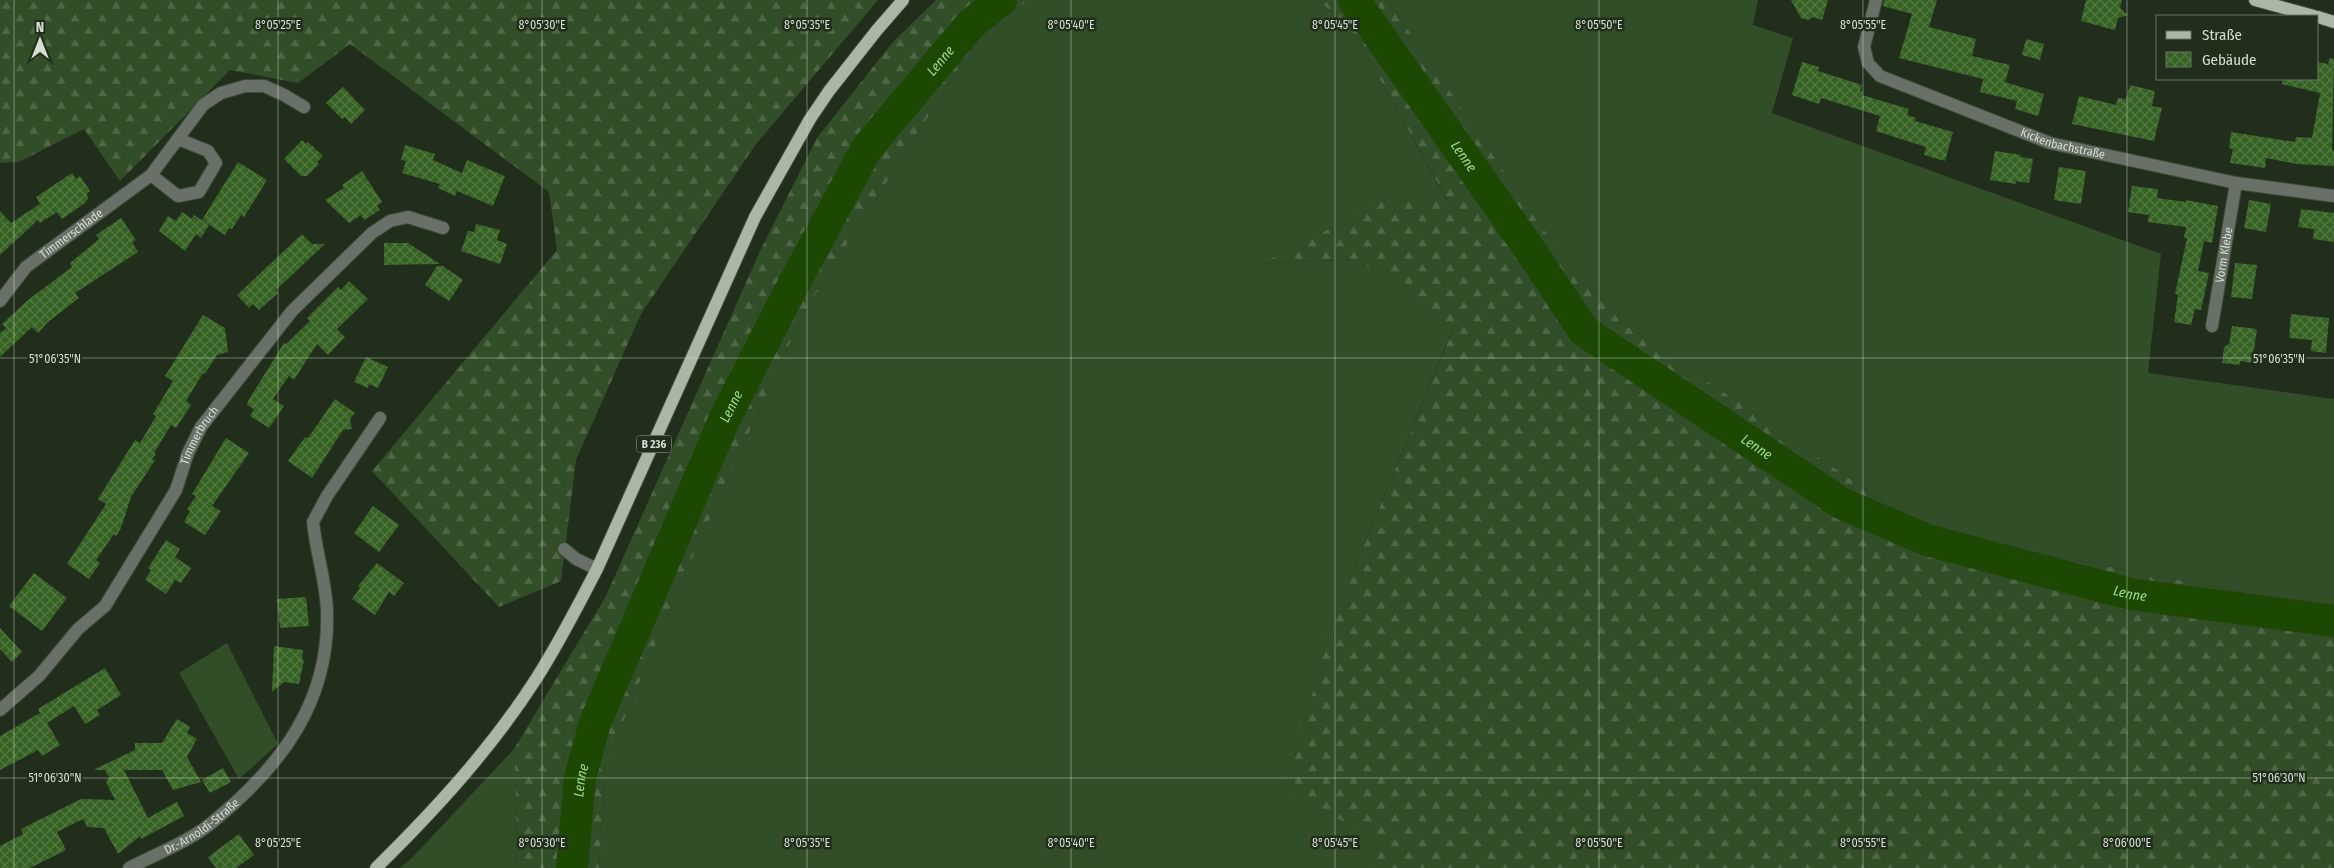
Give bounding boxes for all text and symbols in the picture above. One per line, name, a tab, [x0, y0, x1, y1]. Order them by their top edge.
north arrow	[15, 15, 65, 65]
legend	[2156, 15, 2319, 80]
text: 8°05'25"E	[255, 18, 301, 32]
text: 8°05'30"E	[518, 18, 566, 32]
text: 8°05'35"E	[784, 18, 830, 32]
text: 8°05'40"E	[1047, 18, 1095, 32]
text: 8°05'45"E	[1312, 18, 1358, 32]
text: 8°05'50"E	[1575, 18, 1623, 32]
text: 8°05'55"E	[1840, 18, 1886, 32]
text: N	[36, 19, 44, 36]
text: Straße	[2202, 26, 2242, 44]
water label: Lenne	[923, 42, 958, 79]
text: Gebäude	[2202, 51, 2257, 69]
street label: Kickenbachstraße	[2019, 125, 2106, 162]
water label: Lenne	[1447, 138, 1480, 175]
street label: Timmerschlade	[37, 206, 106, 262]
street label: Vorm Klebe	[2212, 226, 2235, 284]
text: 51°06'35"N	[29, 352, 81, 366]
text: 51°06'35"N	[2253, 352, 2305, 366]
water label: Lenne	[716, 387, 747, 425]
street label: Timmerbruch	[178, 403, 222, 467]
water label: Lenne	[1738, 431, 1776, 464]
road number: B 236	[636, 436, 672, 452]
water label: Lenne	[2111, 582, 2148, 605]
water label: Lenne	[570, 762, 593, 798]
text: 51°06'30"N	[29, 771, 81, 785]
text: 51°06'30"N	[2253, 771, 2305, 785]
street label: Dr.-Arnoldi-Straße	[162, 796, 242, 857]
text: 8°05'25"E	[255, 836, 301, 850]
text: 8°05'30"E	[518, 836, 566, 850]
text: 8°05'35"E	[784, 836, 830, 850]
text: 8°05'40"E	[1047, 836, 1095, 850]
text: 8°05'45"E	[1312, 836, 1358, 850]
text: 8°05'50"E	[1575, 836, 1623, 850]
text: 8°05'55"E	[1840, 836, 1886, 850]
text: 8°06'00"E	[2103, 836, 2152, 850]

